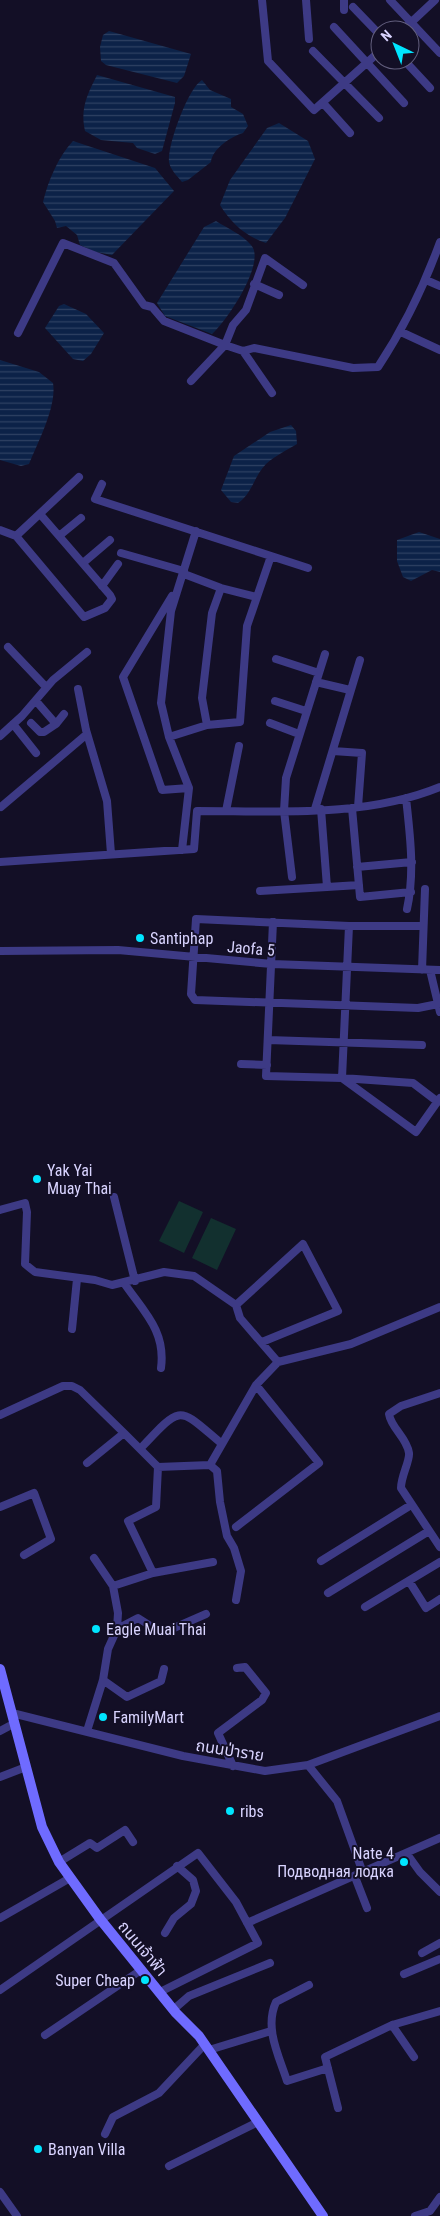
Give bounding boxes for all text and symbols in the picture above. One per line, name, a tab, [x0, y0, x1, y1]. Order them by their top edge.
north arrow	[370, 20, 420, 70]
text: N	[378, 27, 395, 44]
place label: Santiphap	[150, 929, 213, 948]
marker: Santiphap	[134, 932, 146, 944]
street label: Jaofa 5	[226, 937, 276, 960]
place label: Yak Yai Muay Thai	[47, 1161, 112, 1198]
marker: Yak Yai Muay Thai	[31, 1173, 43, 1185]
place label: Eagle Muai Thai	[106, 1620, 206, 1639]
marker: Eagle Muai Thai	[90, 1623, 102, 1635]
place label: FamilyMart	[113, 1708, 184, 1727]
marker: FamilyMart	[97, 1711, 109, 1723]
street label: ถนนป่าราย	[194, 1736, 266, 1765]
place label: ribs	[240, 1802, 264, 1821]
marker: ribs	[224, 1805, 236, 1817]
place label: Nate 4 Подводная лодка	[277, 1844, 394, 1881]
marker: Nate 4 Подводная лодка	[398, 1856, 410, 1868]
street label: ถนนเจ้าฟ้า	[114, 1917, 171, 1980]
place label: Super Cheap	[55, 1971, 135, 1990]
marker: Super Cheap	[139, 1974, 151, 1986]
place label: Banyan Villa	[48, 2140, 125, 2159]
marker: Banyan Villa	[32, 2143, 44, 2155]

